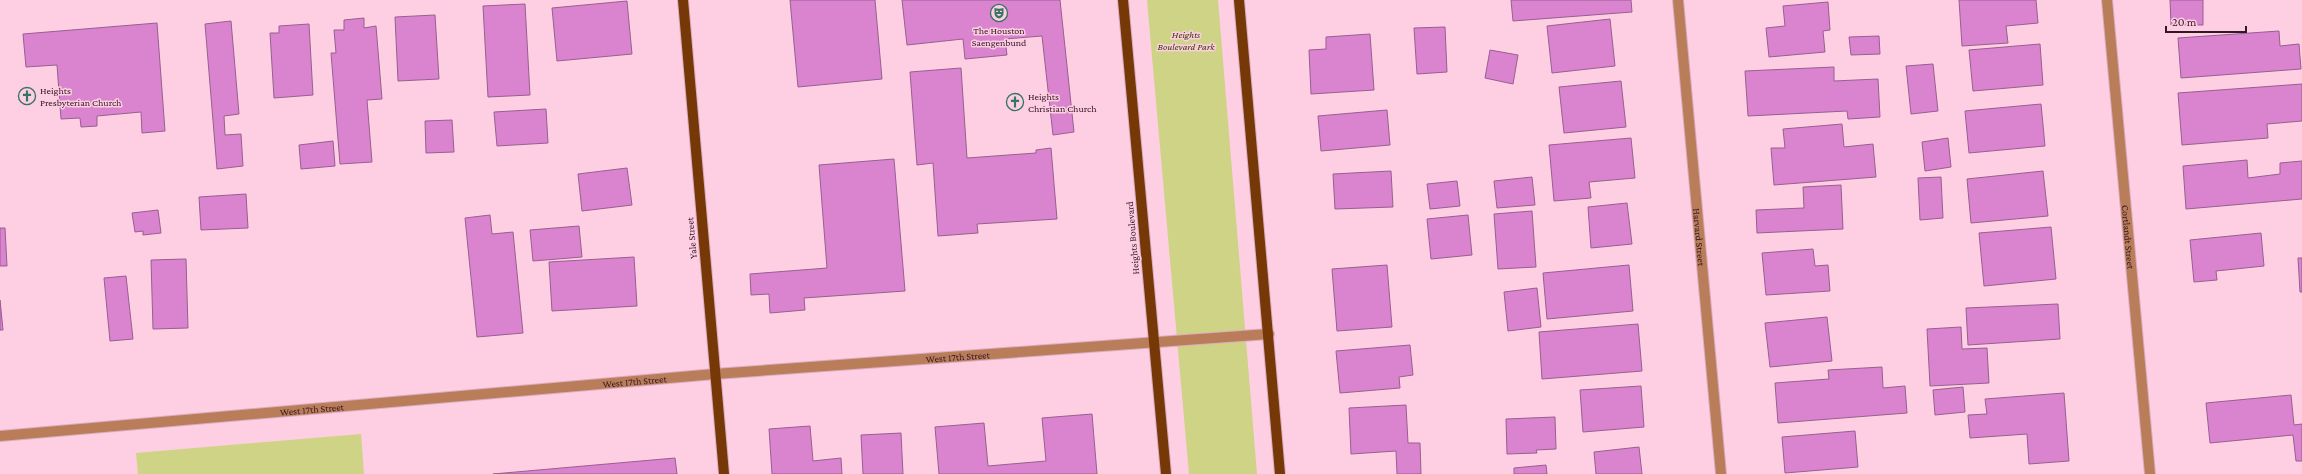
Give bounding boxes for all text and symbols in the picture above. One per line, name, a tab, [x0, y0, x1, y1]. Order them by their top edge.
theatre icon: The Houston Saengenbund	[989, 3, 1009, 23]
scale bar	[2166, 8, 2246, 34]
text: 20 m	[2172, 15, 2197, 29]
place label: The Houston Saengenbund	[972, 25, 1027, 48]
park label: Heights Boulevard Park	[1157, 29, 1215, 52]
place label: Heights Presbyterian Church	[40, 85, 122, 108]
church icon: Heights Presbyterian Church	[17, 86, 37, 106]
place label: Heights Christian Church	[1028, 91, 1097, 114]
church icon: Heights Christian Church	[1005, 92, 1025, 112]
street label: Heights Boulevard	[1124, 200, 1141, 275]
street label: Cortlandt Street	[2120, 205, 2136, 270]
street label: Harvard Street	[1691, 208, 1707, 267]
street label: Yale Street	[684, 216, 699, 259]
street label: West 17th Street	[925, 349, 991, 365]
street label: West 17th Street	[602, 373, 668, 390]
street label: West 17th Street	[279, 401, 345, 418]

